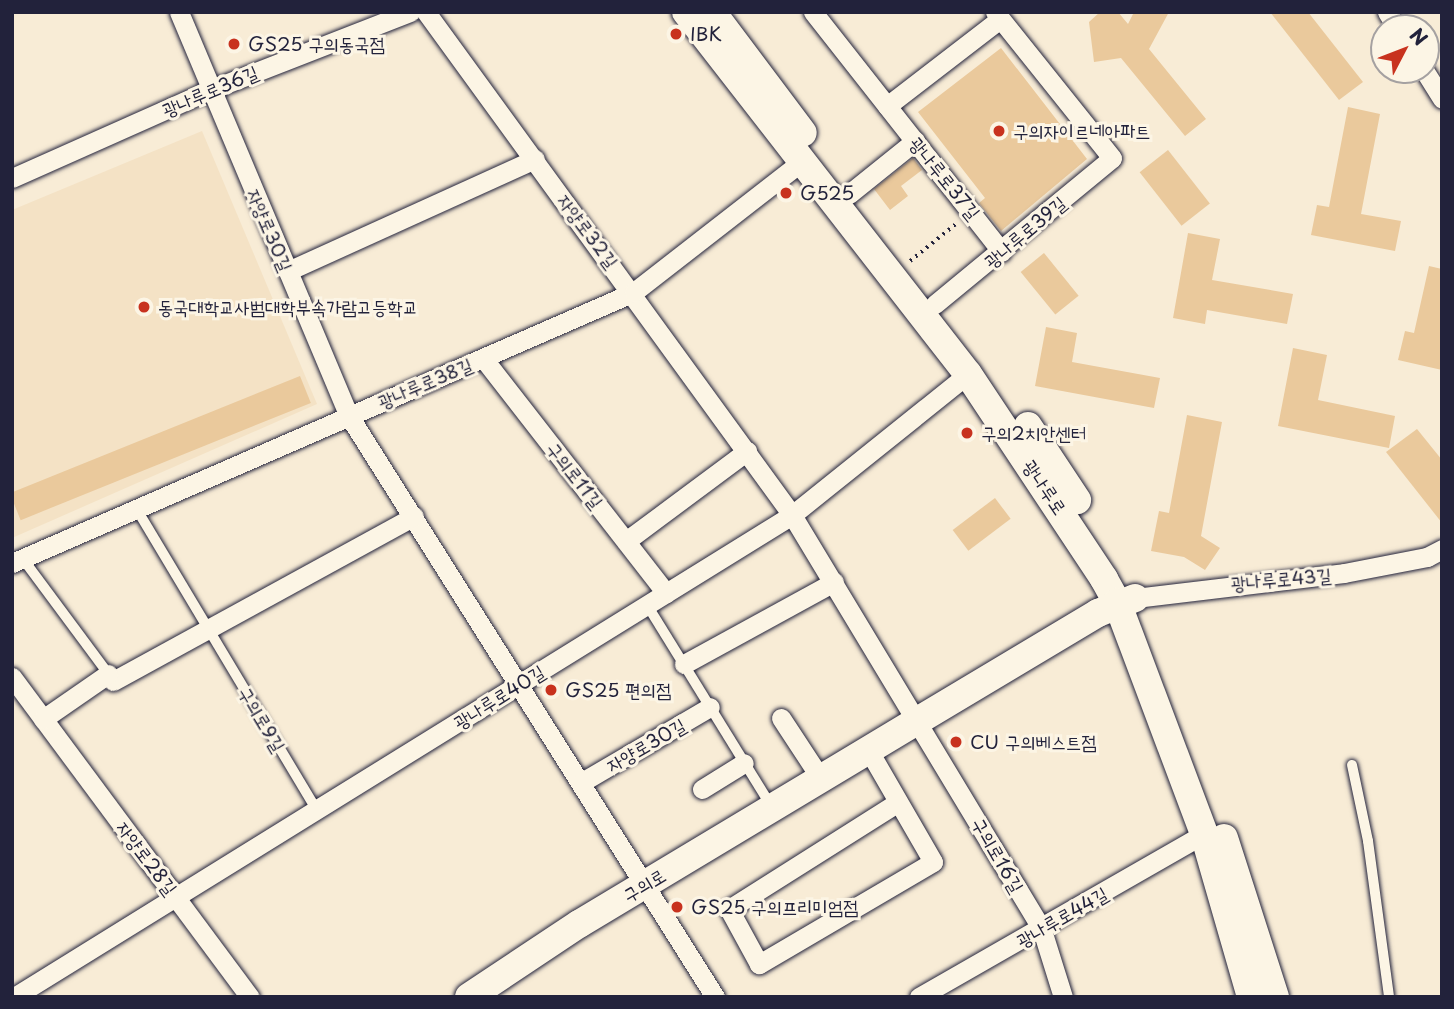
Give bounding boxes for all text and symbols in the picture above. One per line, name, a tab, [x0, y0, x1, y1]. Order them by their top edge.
north arrow	[1370, 14, 1440, 84]
text: N	[1404, 21, 1435, 51]
place label: IBK	[690, 23, 722, 45]
marker: IBK	[668, 26, 684, 42]
place label: GS25 구의동국점	[248, 33, 384, 55]
marker: GS25 구의동국점	[226, 36, 242, 52]
street label: 광나루로36길	[158, 61, 262, 121]
place label: 구의자이르네아파트	[1013, 120, 1151, 142]
marker: 구의자이르네아파트	[991, 123, 1007, 139]
street label: 광나루로37길	[905, 132, 985, 224]
place label: G525	[800, 182, 854, 204]
street label: 자양로30길	[242, 185, 298, 275]
marker: G525	[778, 185, 794, 201]
street label: 자양로32길	[553, 190, 623, 272]
street label: 광나루로39길	[979, 191, 1071, 273]
place label: 동국대학교사범대학부속가람고등학교	[158, 296, 418, 318]
marker: 동국대학교사범대학부속가람고등학교	[136, 299, 152, 315]
street label: 광나루로38길	[374, 353, 476, 413]
place label: 구의2치안센터	[981, 422, 1086, 444]
marker: 구의2치안센터	[959, 425, 975, 441]
street label: 구의로11길	[542, 437, 608, 513]
street label: 광나루로	[1018, 455, 1072, 519]
street label: 광나루로43길	[1230, 563, 1332, 595]
street label: 광나루로40길	[449, 660, 549, 734]
place label: GS25 편의점	[565, 679, 671, 701]
street label: 구의로9길	[234, 682, 290, 756]
marker: GS25 편의점	[543, 682, 559, 698]
street label: 자양로30길	[602, 713, 690, 777]
place label: CU 구의베스트점	[970, 731, 1097, 753]
marker: CU 구의베스트점	[948, 734, 964, 750]
street label: 구의로16길	[967, 813, 1029, 897]
street label: 자양로28길	[112, 817, 182, 899]
street label: 구의로	[618, 863, 670, 907]
street label: 광나루로44길	[1012, 882, 1112, 952]
place label: GS25 구의프리미엄점	[691, 896, 858, 918]
marker: GS25 구의프리미엄점	[669, 899, 685, 915]

